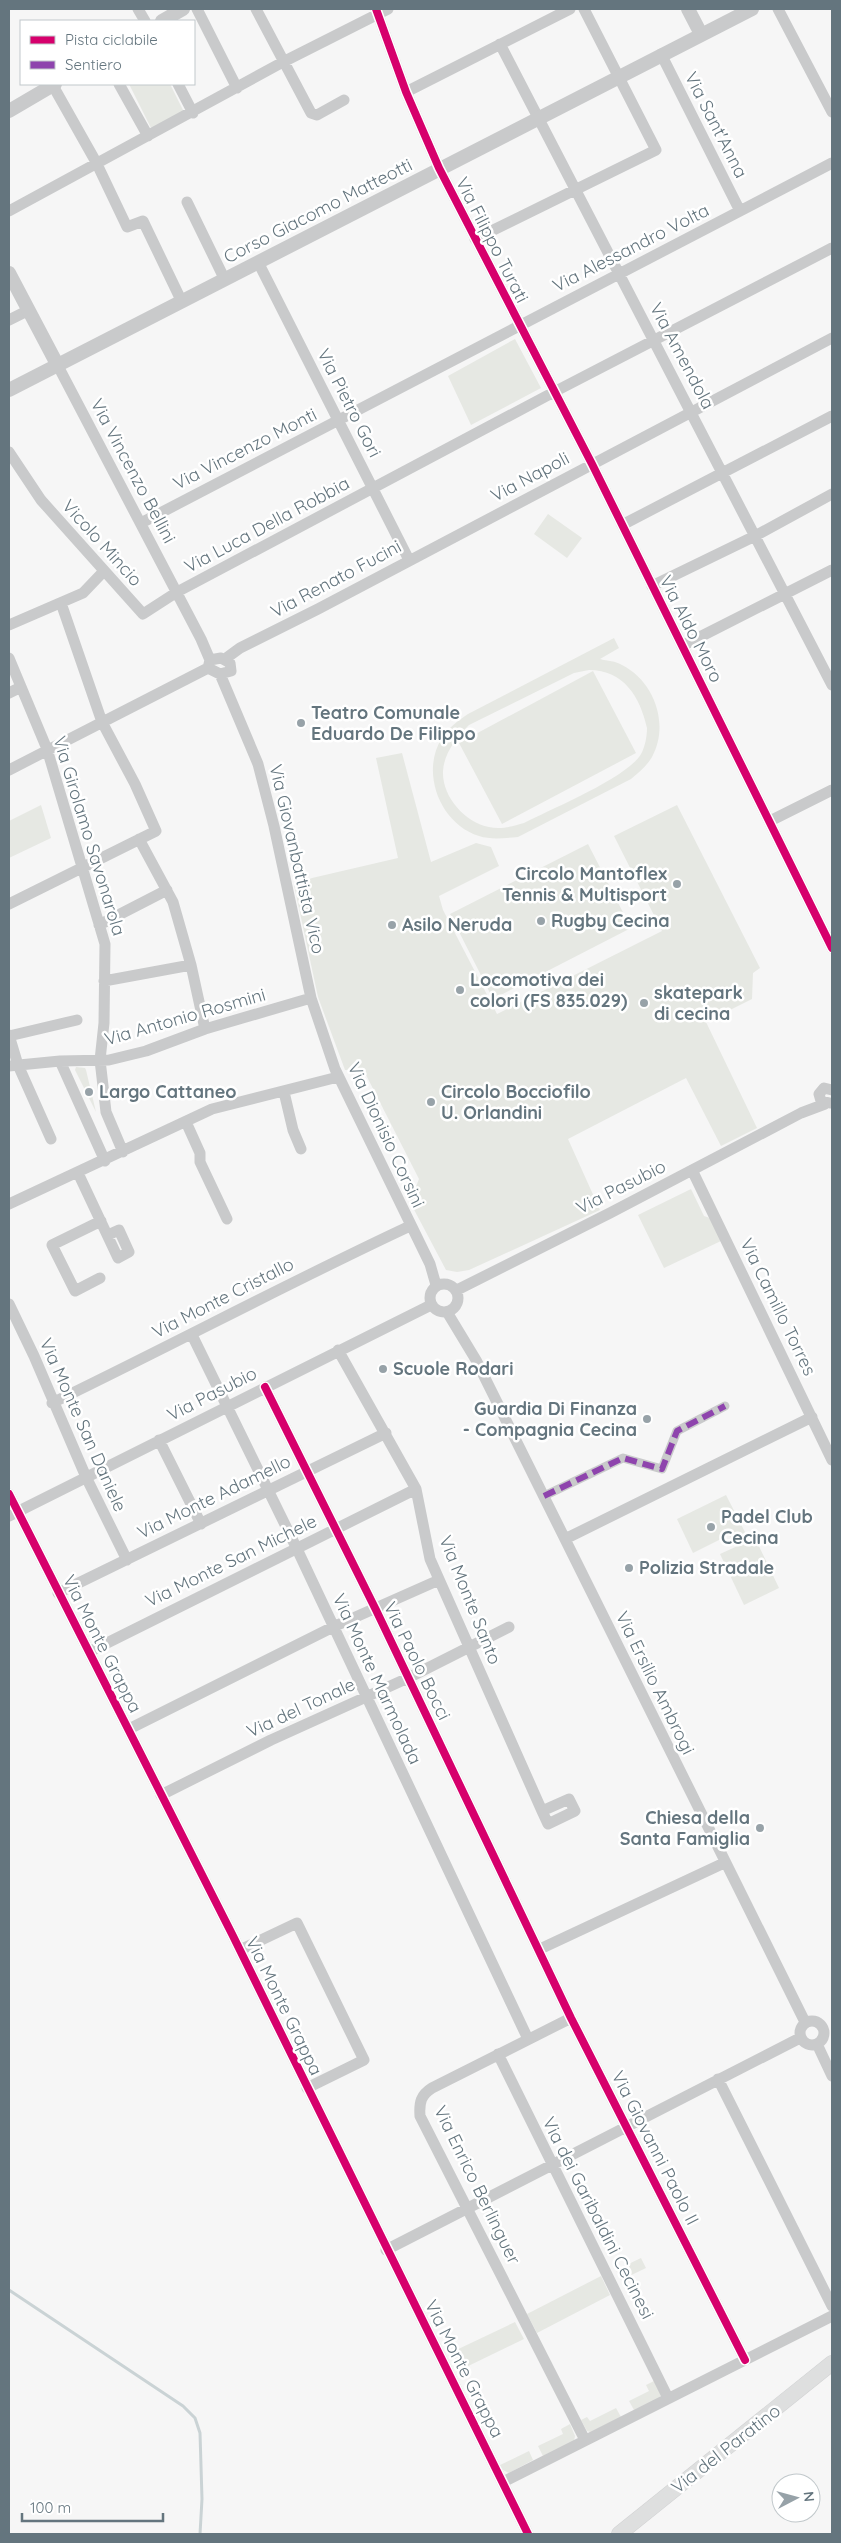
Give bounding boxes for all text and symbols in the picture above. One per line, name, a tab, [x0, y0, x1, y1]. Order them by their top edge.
legend	[20, 20, 195, 85]
text: Pista ciclabile	[65, 30, 158, 49]
text: Sentiero	[65, 55, 122, 74]
street label: Via Sant'Anna	[680, 68, 753, 182]
street label: Corso Giacomo Matteotti	[220, 153, 416, 268]
street label: Via Filippo Turati	[451, 173, 534, 306]
street label: Via Alessandro Volta	[549, 198, 713, 297]
street label: Via Amendola	[645, 299, 720, 413]
street label: Via Pietro Gori	[312, 345, 387, 461]
street label: Via Vincenzo Bellini	[86, 395, 181, 547]
street label: Via Vincenzo Monti	[169, 402, 320, 495]
street label: Via Napoli	[487, 446, 573, 507]
street label: Via Luca Della Robbia	[180, 471, 353, 578]
street label: Vicolo Mincio	[57, 494, 147, 591]
street label: Via Renato Fucini	[267, 534, 405, 623]
street label: Via Aldo Moro	[655, 571, 728, 686]
place label: Teatro Comunale Eduardo De Filippo	[311, 701, 476, 745]
marker: Teatro Comunale Eduardo De Filippo	[295, 717, 307, 729]
street label: Via Girolamo Savonarola	[48, 733, 131, 938]
street label: Via Giovanbattista Vico	[264, 762, 330, 956]
place label: Circolo Mantoflex Tennis & Multisport	[502, 862, 667, 906]
marker: Circolo Mantoflex Tennis & Multisport	[671, 878, 683, 890]
place label: Rugby Cecina	[551, 909, 670, 932]
place label: Asilo Neruda	[402, 913, 512, 936]
marker: Rugby Cecina	[535, 915, 547, 927]
marker: Asilo Neruda	[386, 919, 398, 931]
place label: Locomotiva dei colori (FS 835.029)	[470, 968, 627, 1012]
place label: skatepark di cecina	[654, 981, 743, 1025]
street label: Via Antonio Rosmini	[102, 983, 268, 1051]
marker: Locomotiva dei colori (FS 835.029)	[454, 984, 466, 996]
marker: skatepark di cecina	[638, 997, 650, 1009]
street label: Via Dionisio Corsini	[343, 1058, 430, 1211]
place label: Largo Cattaneo	[99, 1080, 237, 1103]
place label: Circolo Bocciofilo U. Orlandini	[441, 1080, 591, 1124]
marker: Largo Cattaneo	[83, 1086, 95, 1098]
marker: Circolo Bocciofilo U. Orlandini	[425, 1096, 437, 1108]
street label: Via Pasubio	[572, 1154, 669, 1219]
street label: Via Camillo Torres	[735, 1234, 822, 1379]
street label: Via Monte Cristallo	[148, 1252, 297, 1343]
street label: Via Monte San Daniele	[35, 1334, 132, 1515]
place label: Scuole Rodari	[393, 1357, 513, 1380]
street label: Via Pasubio	[163, 1361, 260, 1426]
marker: Scuole Rodari	[377, 1363, 389, 1375]
place label: Guardia Di Finanza - Compagnia Cecina	[463, 1397, 637, 1441]
marker: Guardia Di Finanza - Compagnia Cecina	[641, 1413, 653, 1425]
street label: Via Monte Adamello	[133, 1449, 294, 1544]
place label: Padel Club Cecina	[721, 1505, 813, 1549]
street label: Via Monte San Michele	[141, 1509, 320, 1612]
marker: Padel Club Cecina	[705, 1521, 717, 1533]
street label: Via Monte Santo	[434, 1532, 507, 1668]
place label: Polizia Stradale	[639, 1556, 774, 1579]
marker: Polizia Stradale	[623, 1562, 635, 1574]
street label: Via Monte Grappa	[58, 1571, 147, 1717]
street label: Via Monte Marmolada	[328, 1590, 427, 1768]
street label: Via Paolo Bocci	[379, 1598, 456, 1724]
street label: Via Ersilio Ambrogi	[611, 1607, 700, 1758]
street label: Via del Tonale	[243, 1672, 359, 1743]
place label: Chiesa della Santa Famiglia	[620, 1806, 750, 1850]
marker: Chiesa della Santa Famiglia	[754, 1822, 766, 1834]
street label: Via Monte Grappa	[241, 1933, 328, 2079]
street label: Via Giovanni Paolo II	[607, 2067, 704, 2229]
street label: Via Enrico Berlinguer	[429, 2102, 526, 2268]
street label: Via dei Garibaldini Cecinesi	[537, 2113, 659, 2323]
street label: Via Monte Grappa	[420, 2296, 509, 2442]
street label: Via del Paratino	[667, 2399, 785, 2498]
north arrow	[771, 2473, 821, 2523]
scale bar	[22, 2490, 164, 2522]
text: N	[799, 2491, 818, 2503]
text: 100 m	[30, 2498, 71, 2517]

